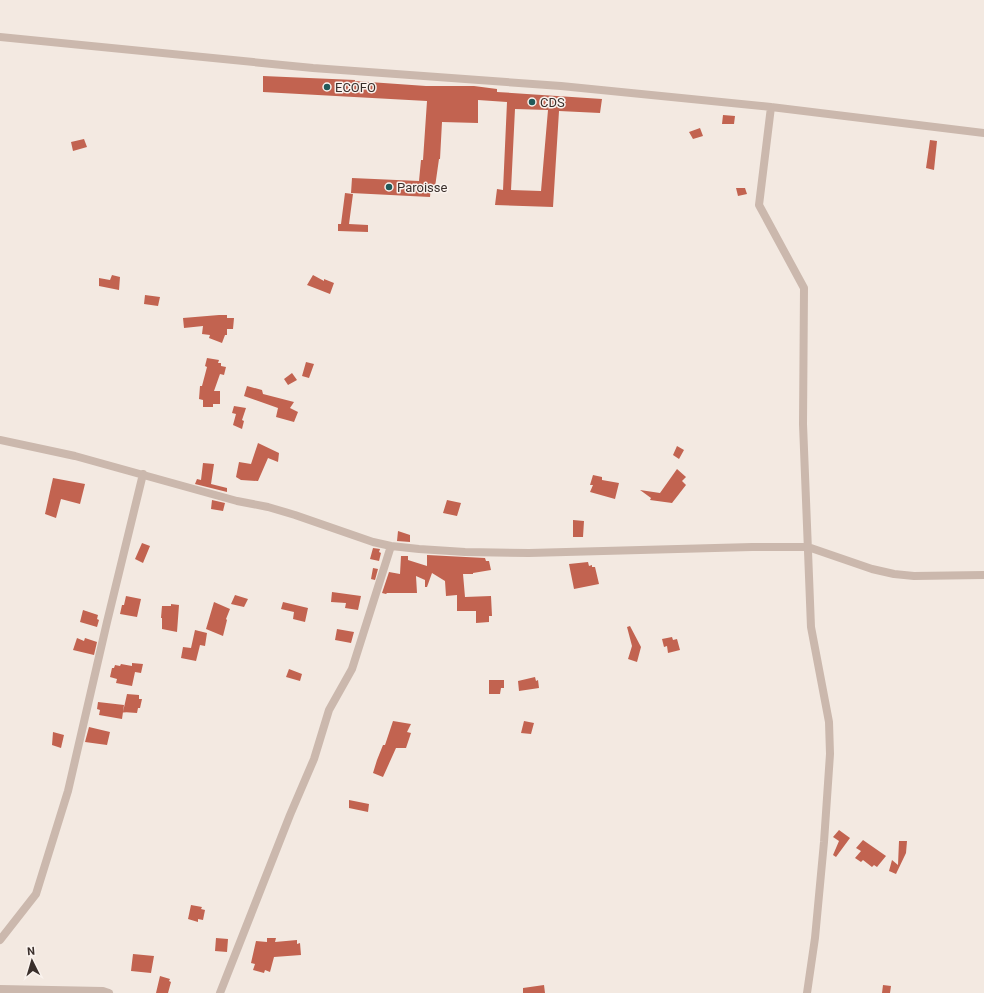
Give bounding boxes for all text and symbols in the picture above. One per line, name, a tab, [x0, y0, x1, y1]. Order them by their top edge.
place label: ECOFO	[335, 80, 376, 95]
marker: ECOFO	[322, 82, 332, 92]
place label: CDS	[540, 95, 565, 110]
marker: CDS	[527, 97, 537, 107]
place label: Paroisse	[397, 180, 447, 195]
marker: Paroisse	[384, 182, 394, 192]
north arrow	[12, 941, 52, 981]
text: N	[27, 945, 36, 958]

